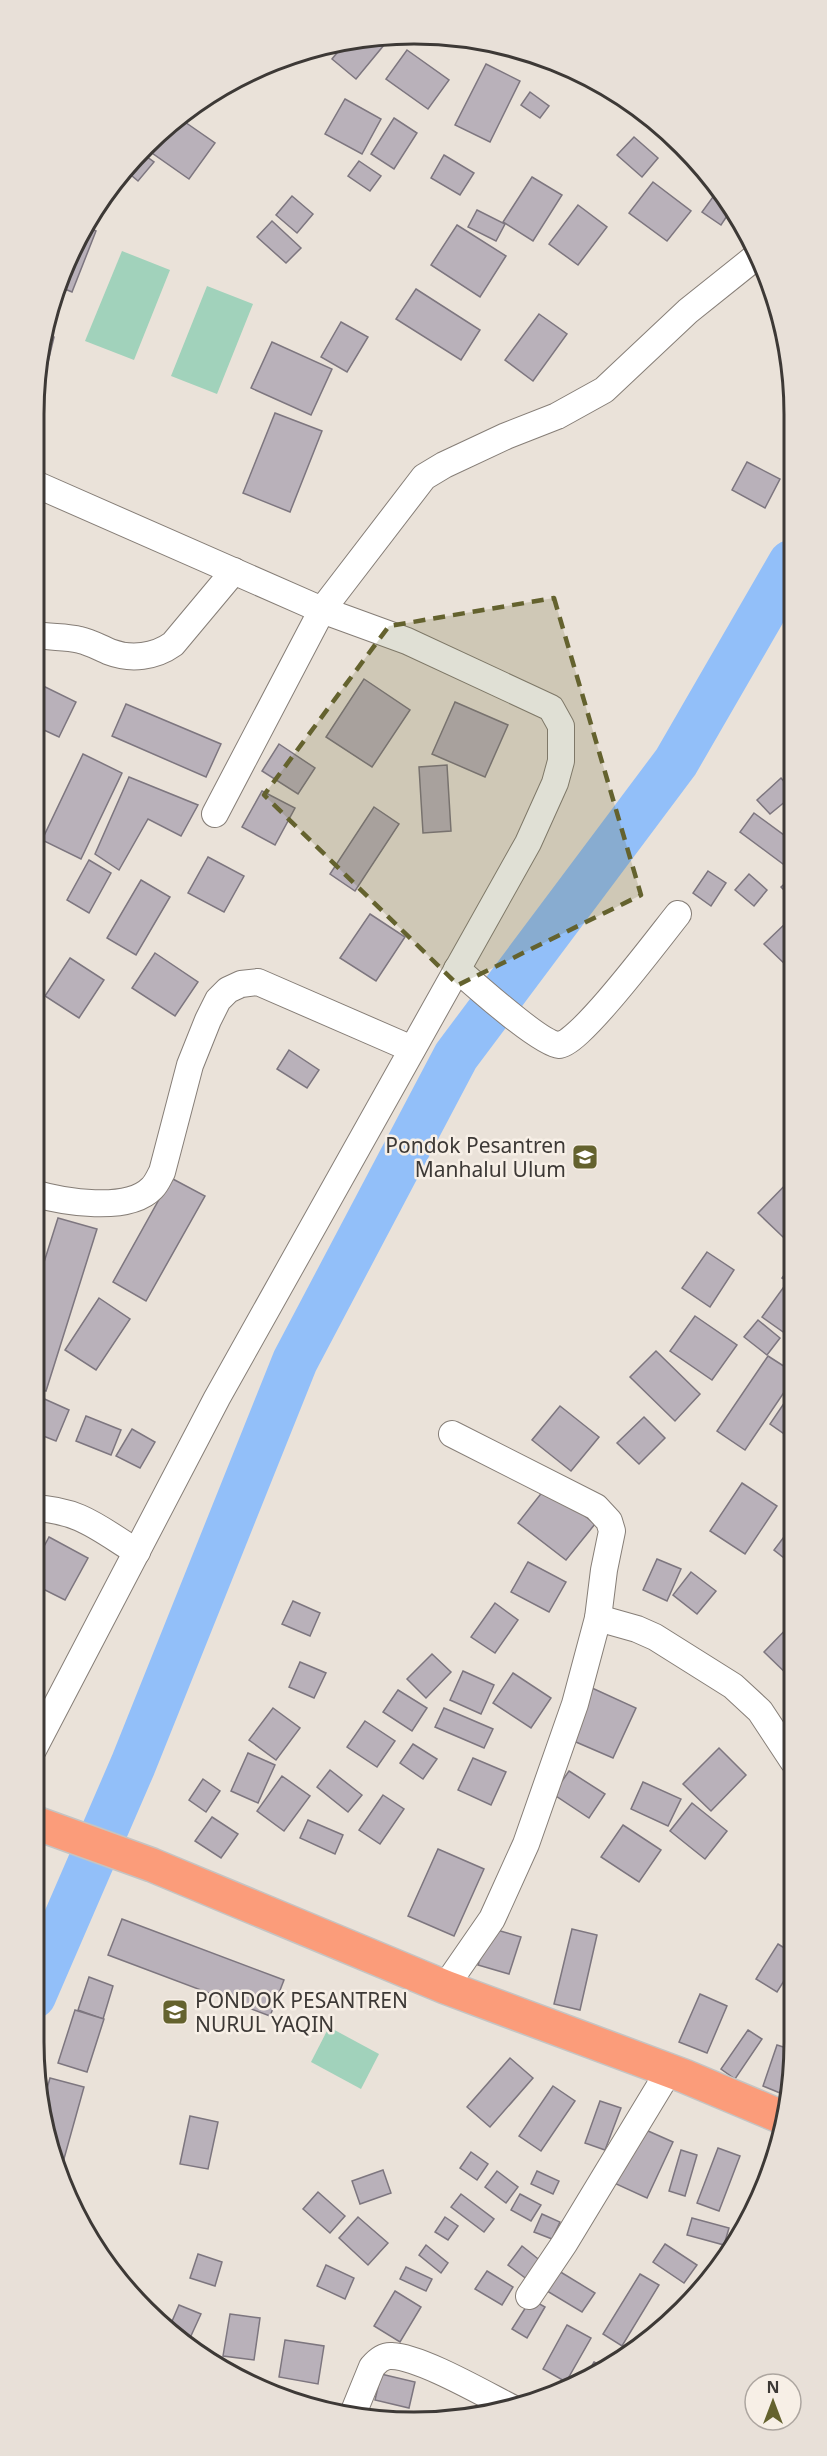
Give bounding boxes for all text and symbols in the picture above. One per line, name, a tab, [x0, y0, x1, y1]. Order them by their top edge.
place label: Pondok Pesantren Manhalul Ulum	[385, 1131, 566, 1183]
school or university icon: Pondok Pesantren Manhalul Ulum	[570, 1142, 600, 1172]
place label: PONDOK PESANTREN NURUL YAQIN	[195, 1986, 408, 2038]
school or university icon: PONDOK PESANTREN NURUL YAQIN	[160, 1997, 190, 2027]
north arrow	[743, 2372, 803, 2432]
text: N	[766, 2376, 780, 2398]

